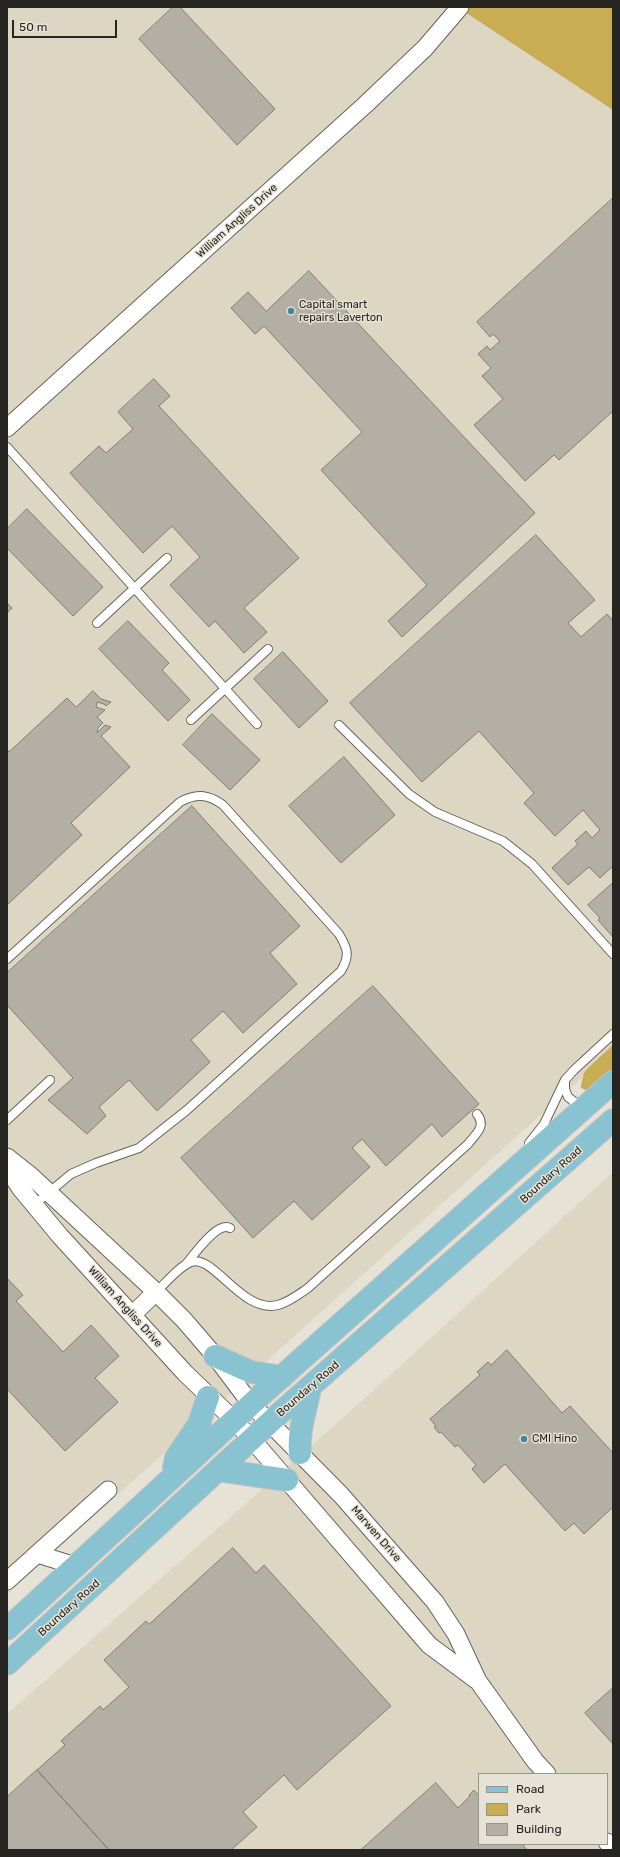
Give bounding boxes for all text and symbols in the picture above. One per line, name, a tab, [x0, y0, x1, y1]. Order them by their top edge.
scale bar	[14, 12, 119, 38]
text: 50 m	[19, 20, 47, 34]
street label: William Angliss Drive	[194, 181, 280, 261]
place label: Capital smart repairs Laverton	[299, 298, 383, 324]
marker: Capital smart repairs Laverton	[286, 306, 296, 316]
street label: Boundary Road	[517, 1144, 585, 1206]
street label: William Angliss Drive	[85, 1264, 165, 1350]
street label: Boundary Road	[274, 1358, 342, 1420]
place label: CMI Hino	[532, 1432, 577, 1446]
marker: CMI Hino	[519, 1434, 529, 1444]
street label: Marwen Drive	[348, 1503, 404, 1565]
street label: Boundary Road	[35, 1577, 103, 1639]
legend	[478, 1773, 608, 1845]
text: Road	[516, 1782, 544, 1796]
text: Park	[516, 1802, 541, 1816]
text: Building	[516, 1822, 562, 1836]

